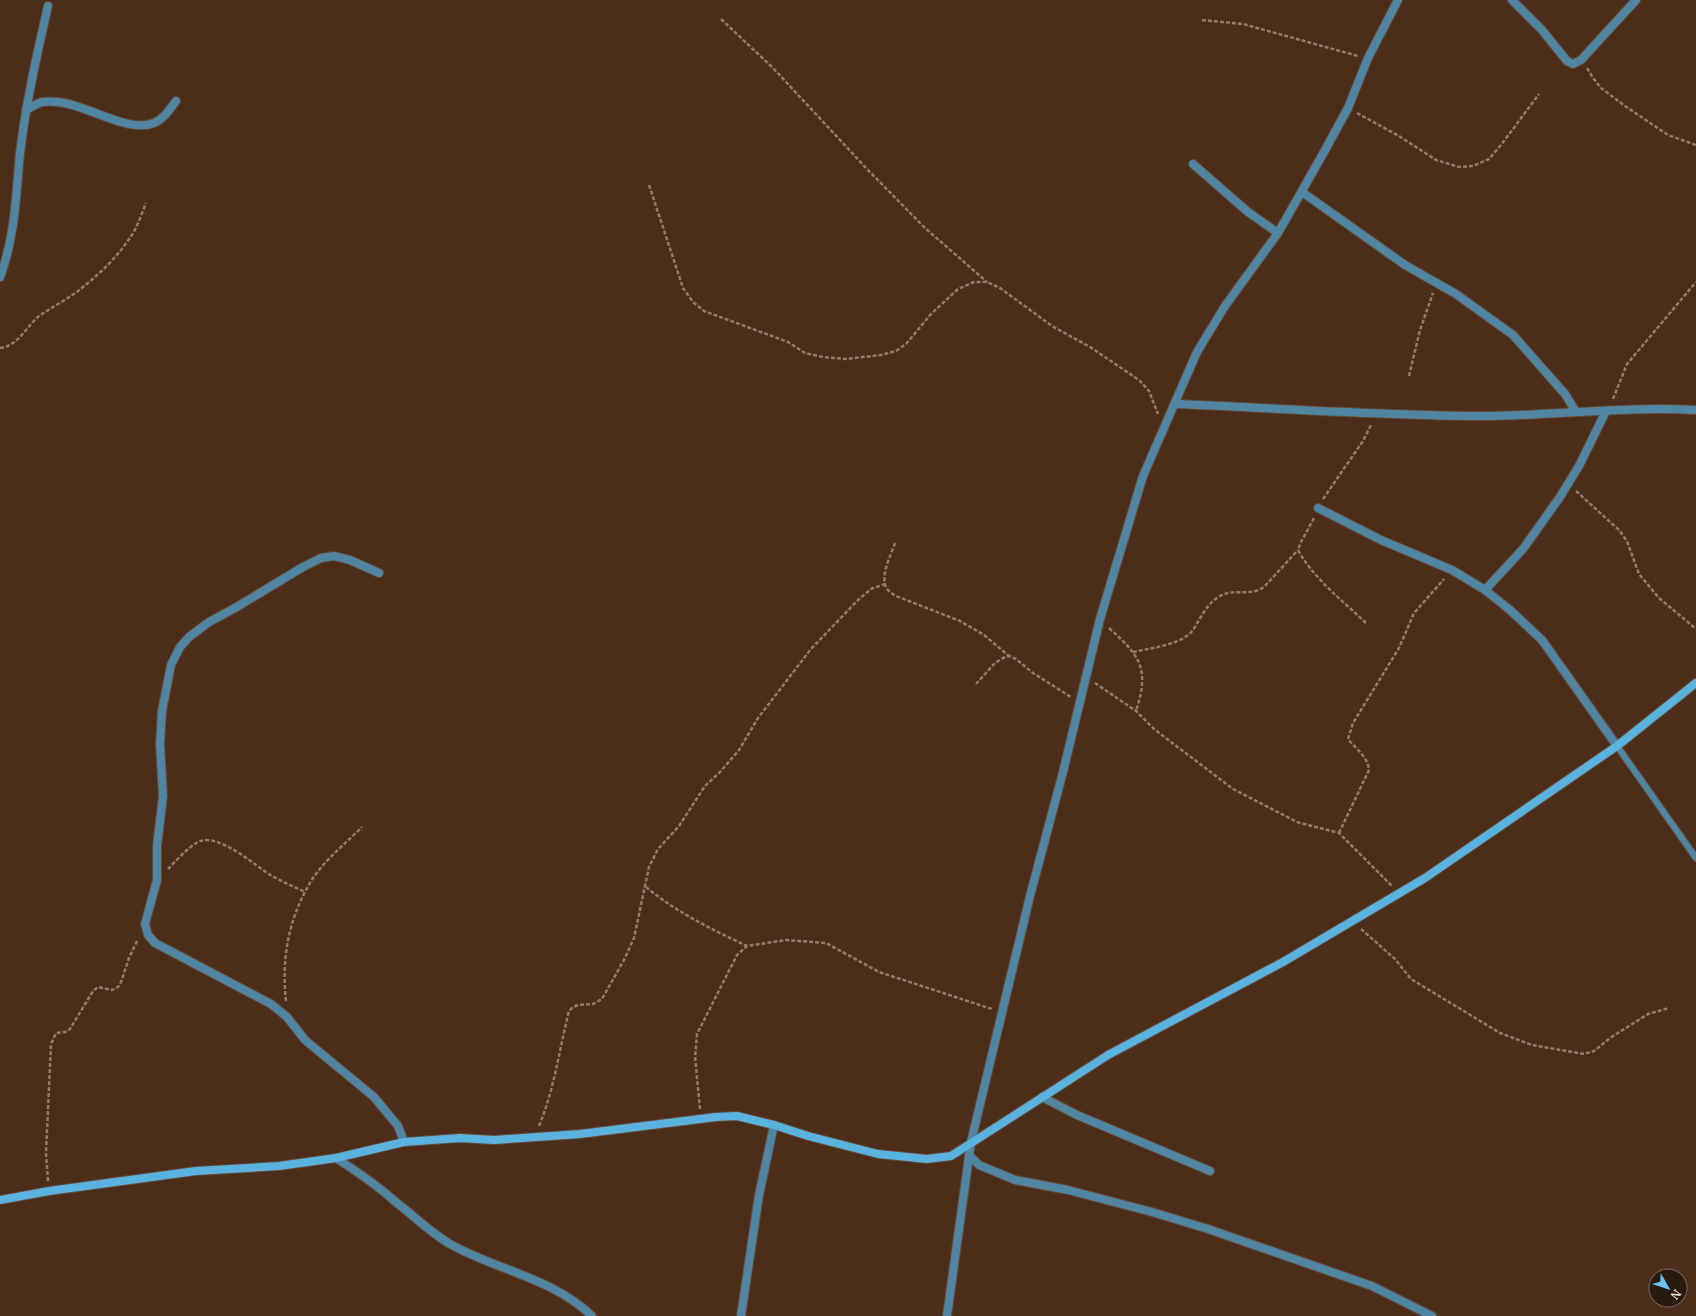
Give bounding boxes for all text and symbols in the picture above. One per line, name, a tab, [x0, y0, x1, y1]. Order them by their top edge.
north arrow	[1648, 1268, 1688, 1308]
text: N	[1667, 1287, 1684, 1302]

